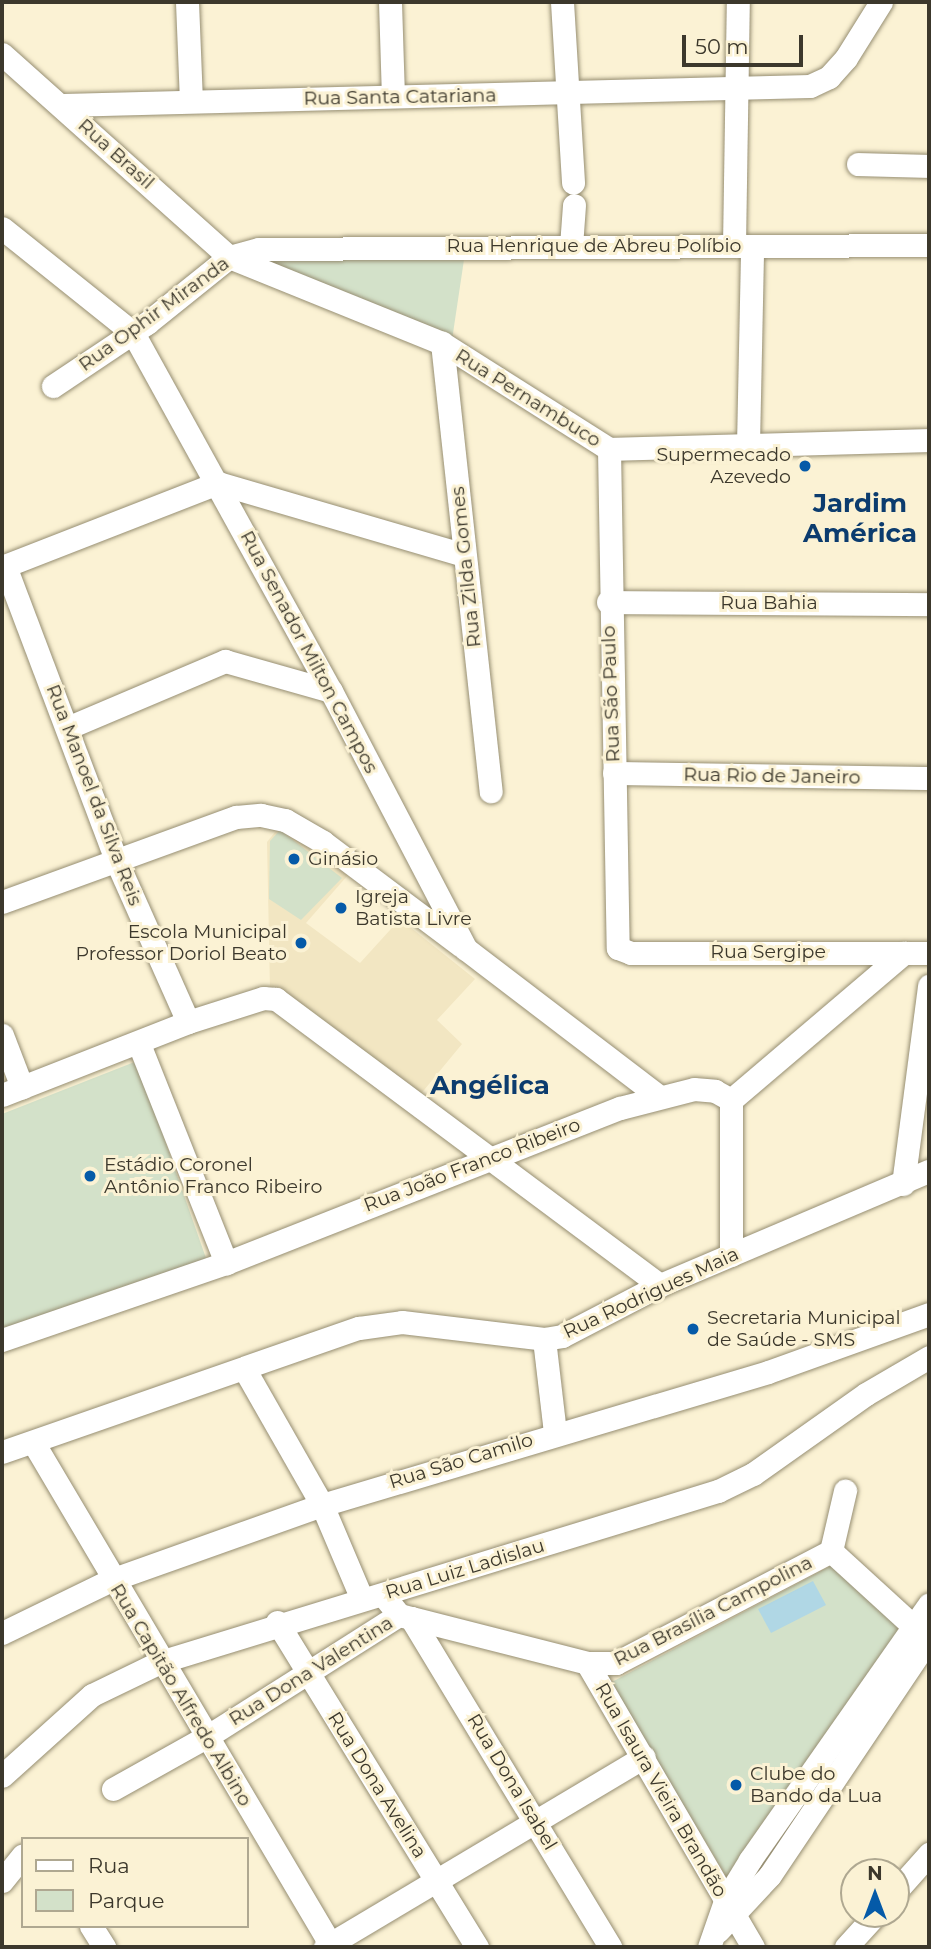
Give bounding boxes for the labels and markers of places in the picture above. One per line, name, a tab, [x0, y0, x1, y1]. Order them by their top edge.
place label: Supermecado Azevedo	[656, 444, 791, 488]
marker: Supermecado Azevedo	[797, 458, 813, 474]
place label: Ginásio	[308, 848, 378, 870]
marker: Ginásio	[286, 851, 302, 867]
place label: Igreja Batista Livre	[355, 886, 472, 930]
marker: Igreja Batista Livre	[333, 900, 349, 916]
place label: Escola Municipal Professor Doriol Beato	[76, 921, 287, 965]
marker: Escola Municipal Professor Doriol Beato	[293, 935, 309, 951]
place label: Estádio Coronel Antônio Franco Ribeiro	[104, 1154, 322, 1198]
marker: Estádio Coronel Antônio Franco Ribeiro	[82, 1168, 98, 1184]
place label: Secretaria Municipal de Saúde - SMS	[707, 1307, 901, 1351]
marker: Secretaria Municipal de Saúde - SMS	[685, 1321, 701, 1337]
place label: Clube do Bando da Lua	[750, 1763, 882, 1807]
marker: Clube do Bando da Lua	[728, 1777, 744, 1793]

